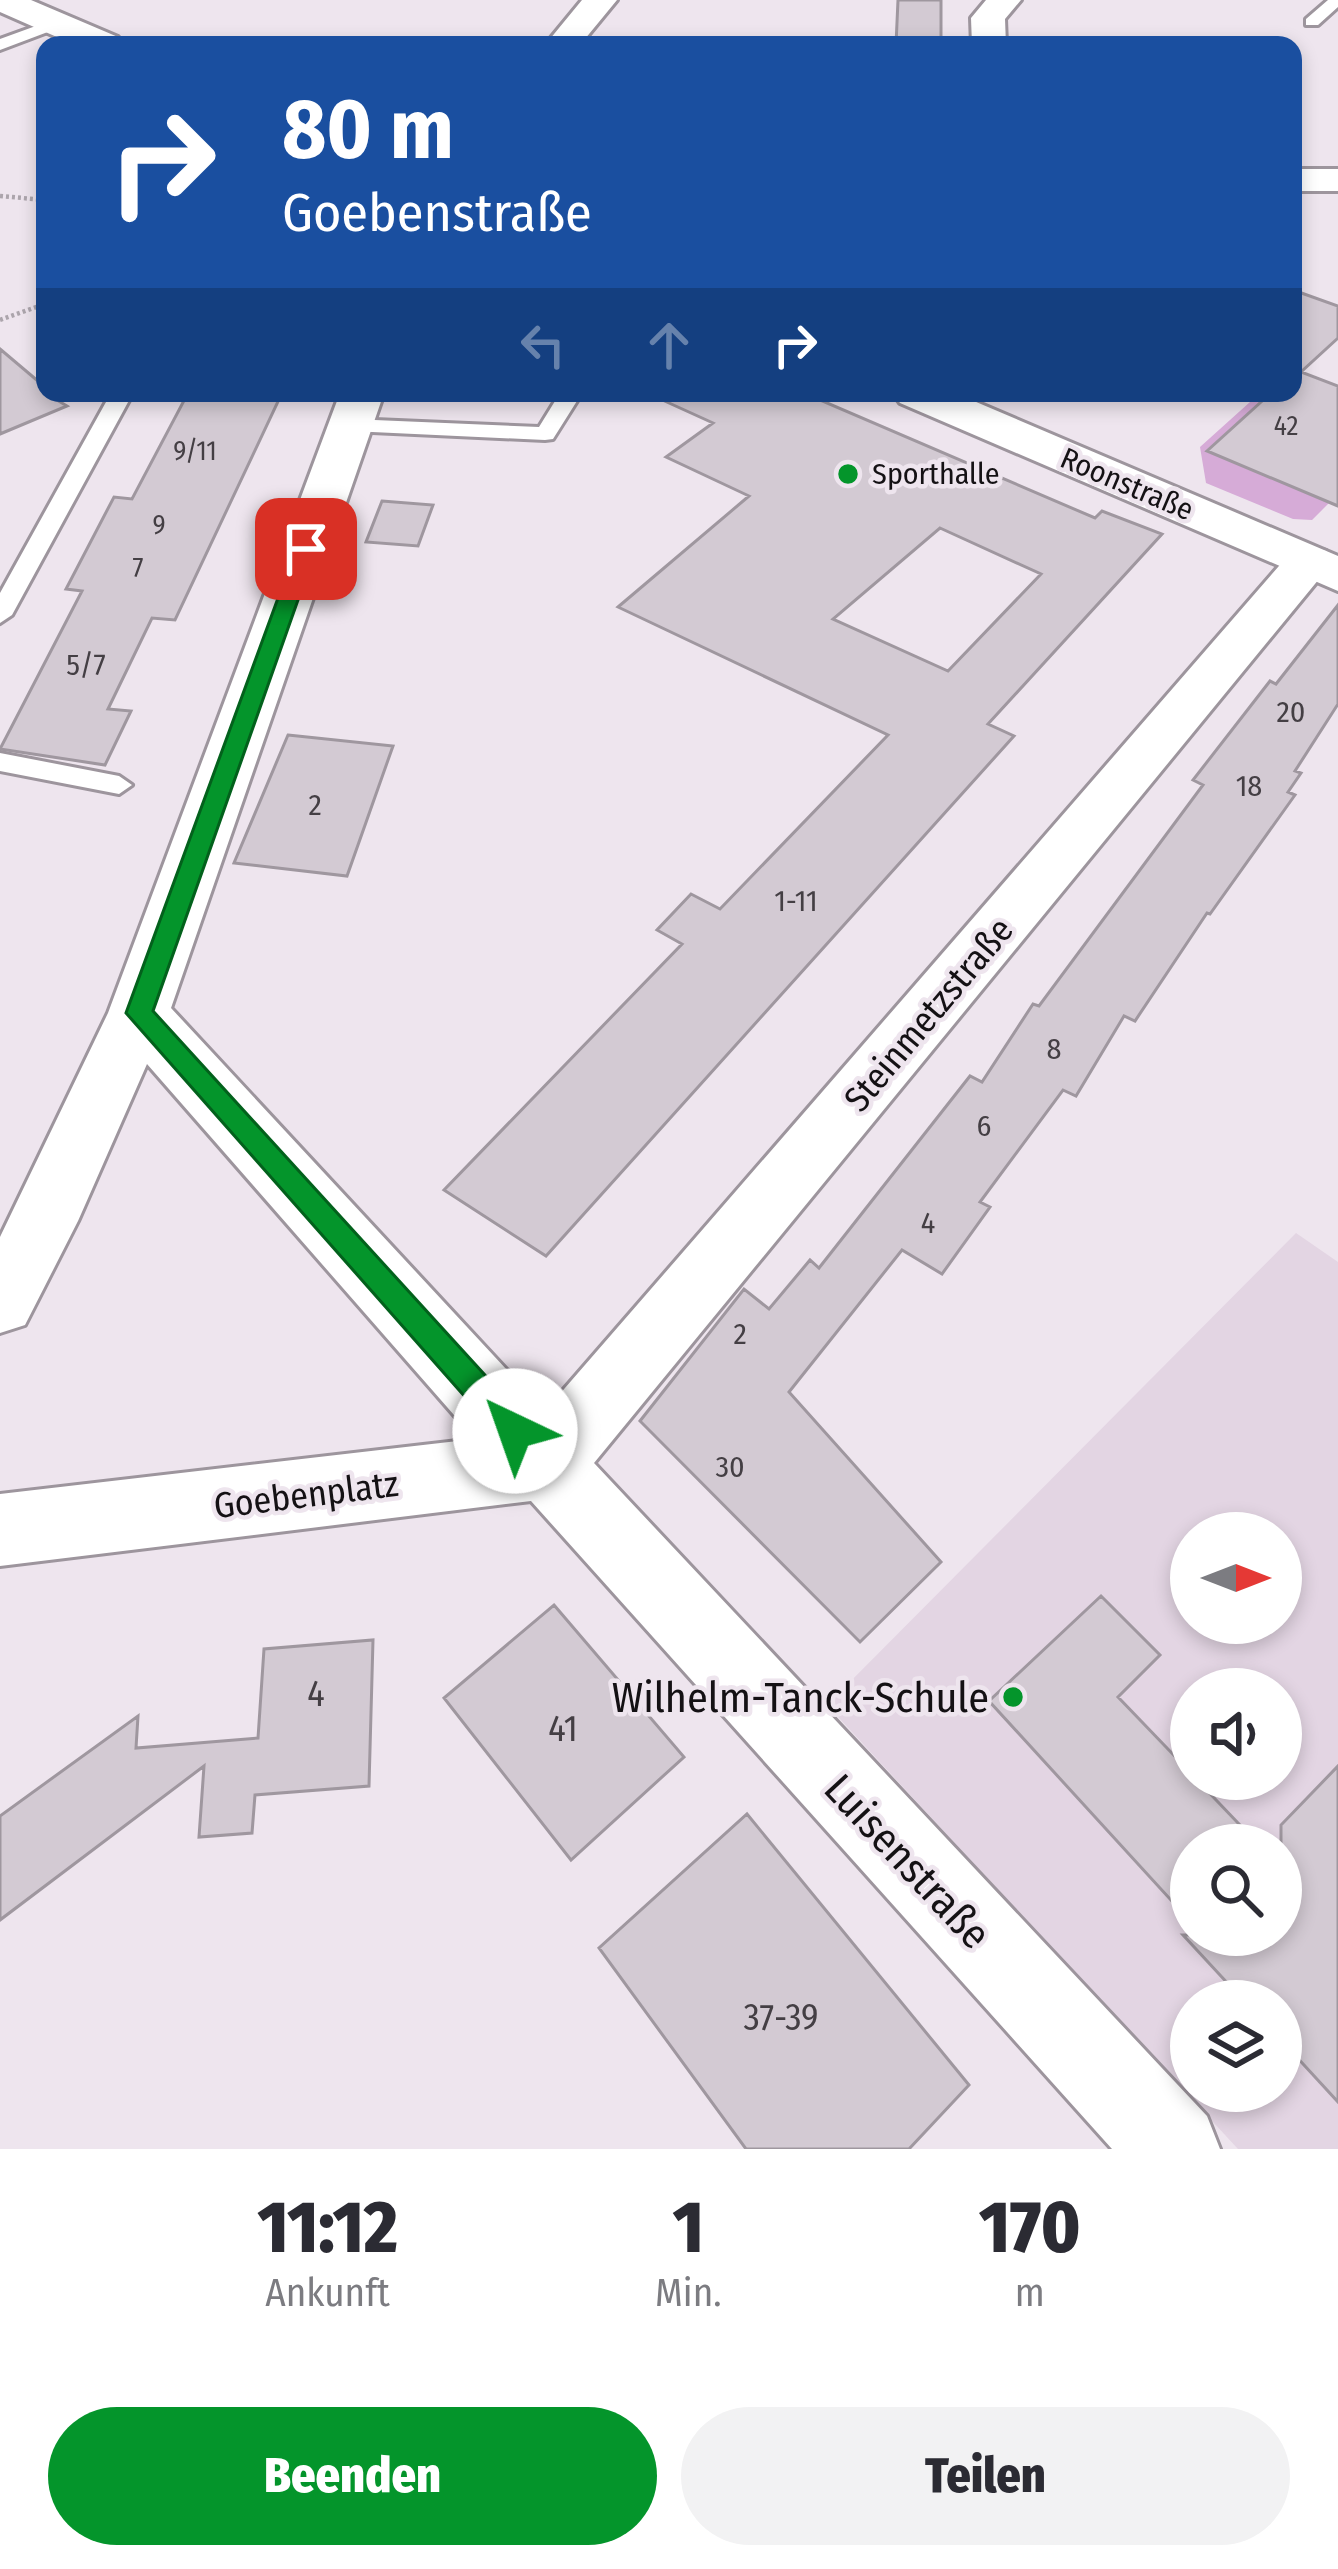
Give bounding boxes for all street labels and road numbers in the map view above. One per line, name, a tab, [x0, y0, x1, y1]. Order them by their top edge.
street label: Roonstraße	[1055, 440, 1199, 528]
street label: Steinmetzstraße	[835, 909, 1023, 1121]
street label: Goebenplatz	[211, 1462, 401, 1528]
street label: Luisenstraße	[814, 1764, 1001, 1959]

